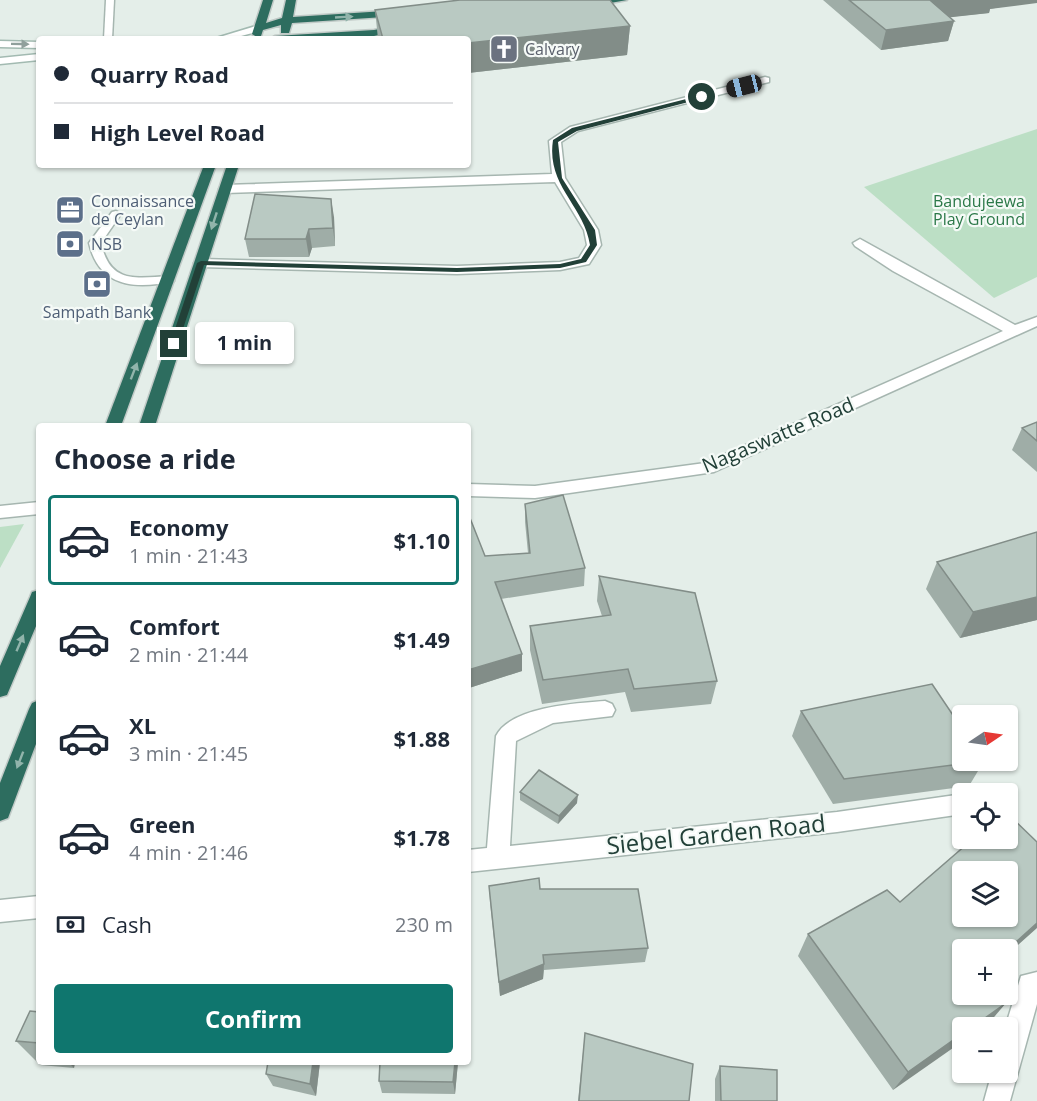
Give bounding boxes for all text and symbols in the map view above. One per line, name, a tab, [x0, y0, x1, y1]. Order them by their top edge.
one-way arrow	[335, 12, 354, 21]
church icon: Calvary	[488, 33, 520, 65]
place label: Calvary	[525, 38, 580, 60]
one-way arrow	[10, 39, 29, 49]
text: Quarry Road	[90, 59, 229, 89]
car	[724, 73, 764, 99]
route start	[688, 83, 715, 110]
text: High Level Road	[90, 117, 265, 147]
place label: Connaissance de Ceylan	[91, 190, 194, 230]
park label: Bandujeewa Play Ground	[933, 190, 1025, 230]
office icon: Connaissance de Ceylan	[54, 194, 86, 226]
one-way arrow	[209, 212, 219, 230]
bank icon: NSB	[54, 228, 86, 260]
place label: NSB	[91, 233, 122, 255]
bank icon: Sampath Bank	[81, 268, 113, 300]
place label: Sampath Bank	[43, 301, 152, 323]
callout: 1 min	[195, 323, 294, 365]
text: 1 min	[217, 329, 272, 356]
route end	[160, 330, 187, 357]
one-way arrow	[130, 362, 140, 380]
street label: Nagaswatte Road	[698, 390, 858, 479]
text: Choose a ride	[54, 440, 236, 477]
text: Economy	[129, 512, 228, 542]
icon: car	[57, 513, 111, 567]
text: $1.10	[393, 525, 450, 555]
text: 1 min · 21:43	[129, 542, 248, 569]
text: Comfort	[129, 611, 220, 641]
icon: car	[57, 612, 111, 666]
text: $1.49	[393, 624, 450, 654]
one-way arrow	[15, 634, 25, 652]
text: 2 min · 21:44	[129, 641, 248, 668]
north arrow	[952, 705, 1018, 771]
map controls	[952, 705, 1018, 1083]
text: XL	[129, 710, 156, 740]
icon: car	[57, 711, 111, 765]
text: $1.88	[393, 723, 450, 753]
text: 3 min · 21:45	[129, 740, 248, 767]
one-way arrow	[14, 751, 24, 769]
button: locate	[952, 783, 1018, 849]
street label: Siebel Garden Road	[605, 806, 827, 861]
text: Green	[129, 809, 195, 839]
icon: car	[57, 810, 111, 864]
text: $1.78	[393, 822, 450, 852]
text: 4 min · 21:46	[129, 839, 248, 866]
button: layers	[952, 861, 1018, 927]
icon: cash	[54, 908, 87, 941]
text: Cash	[102, 909, 152, 939]
text: 230 m	[395, 911, 453, 938]
button: +	[952, 939, 1018, 1005]
button: Confirm	[54, 984, 453, 1053]
button: −	[952, 1017, 1018, 1083]

